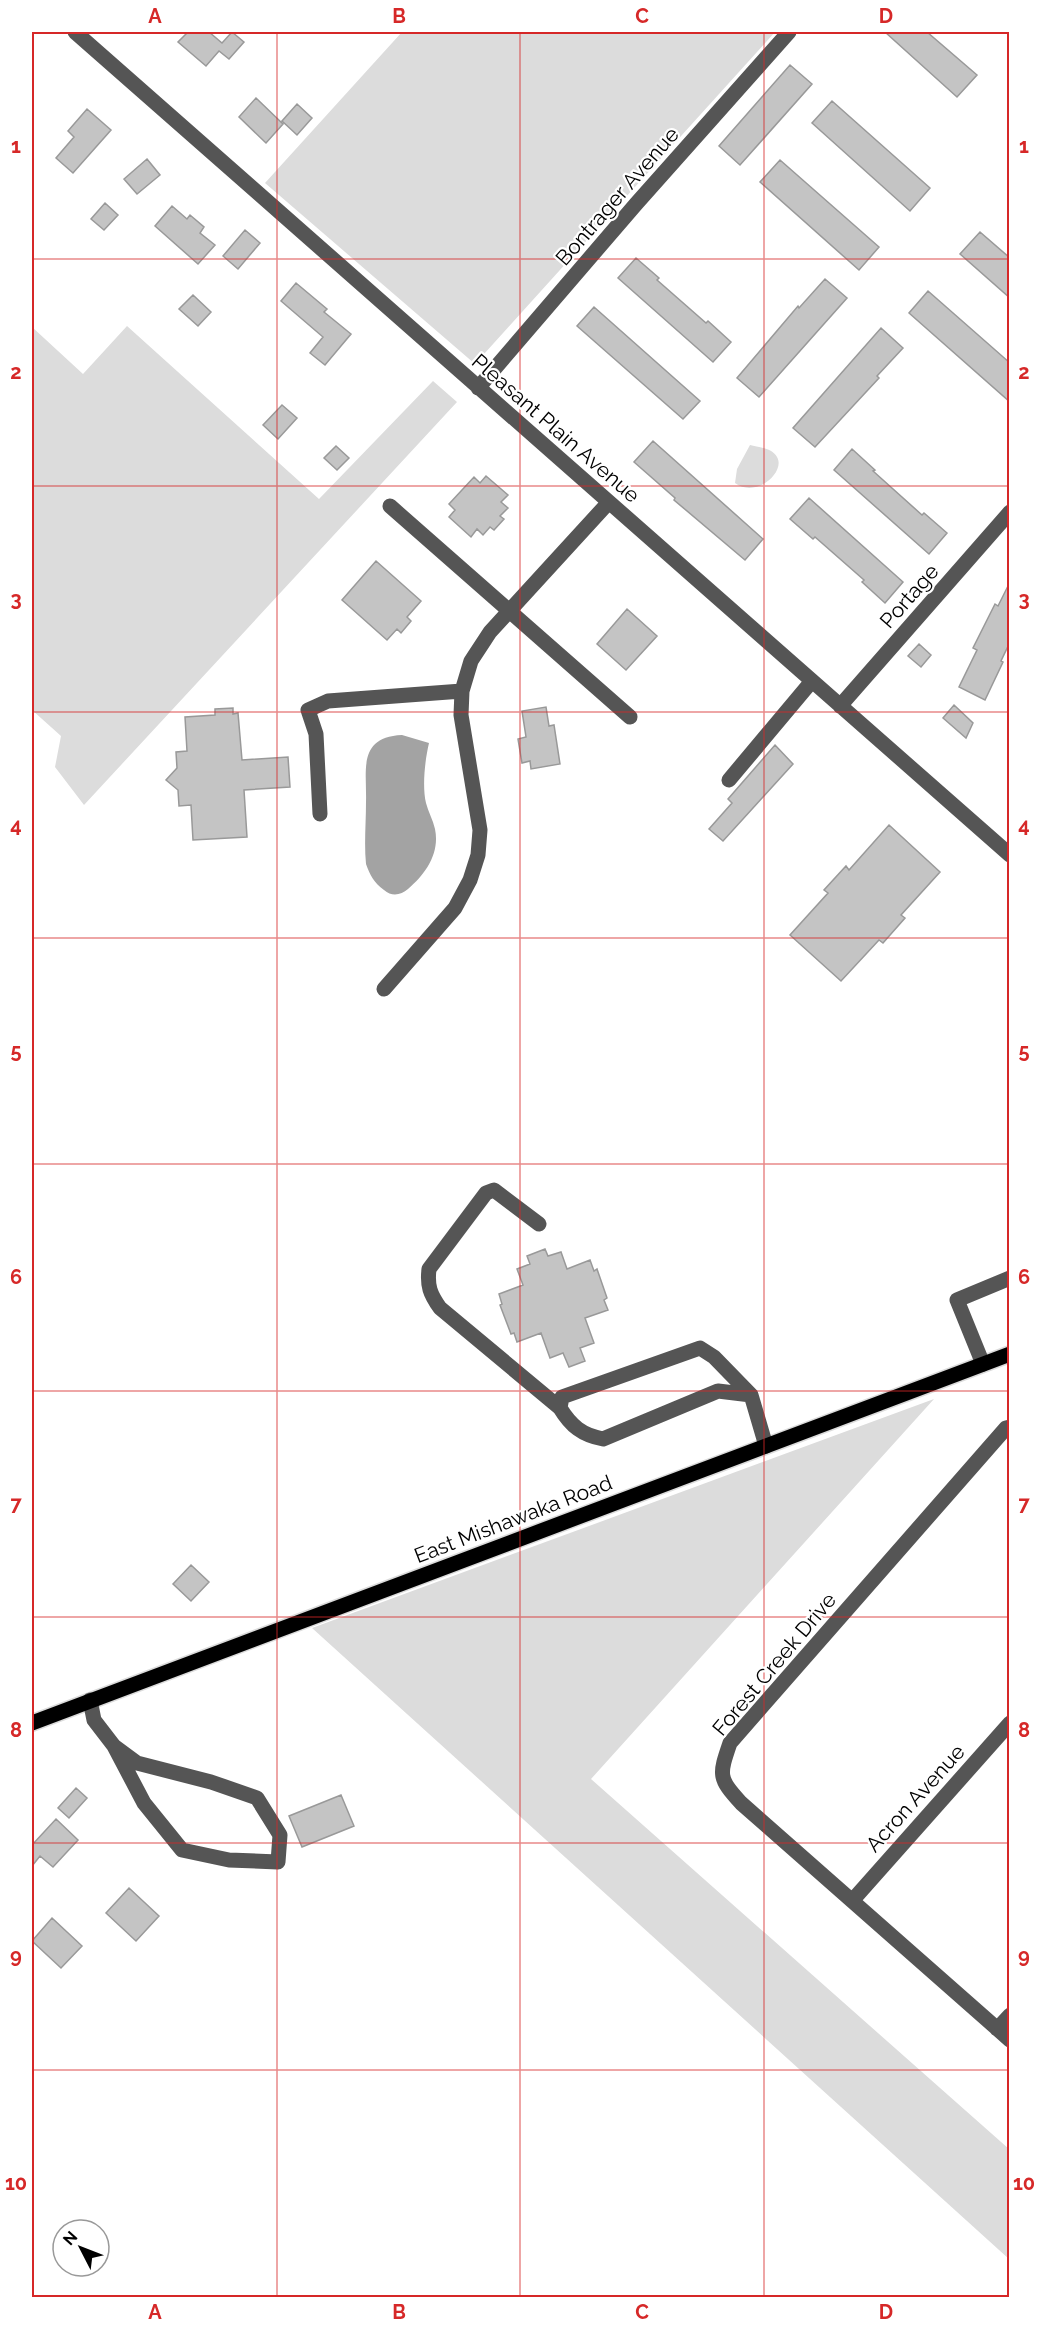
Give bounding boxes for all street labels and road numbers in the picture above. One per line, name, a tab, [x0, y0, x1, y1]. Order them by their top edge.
street label: Bontrager Avenue	[550, 122, 684, 270]
street label: Pleasant Plain Avenue	[467, 348, 645, 508]
street label: Portage	[874, 559, 944, 633]
street label: East Mishawaka Road	[411, 1470, 615, 1568]
street label: Forest Creek Drive	[707, 1587, 841, 1741]
street label: Acron Avenue	[860, 1739, 970, 1857]

